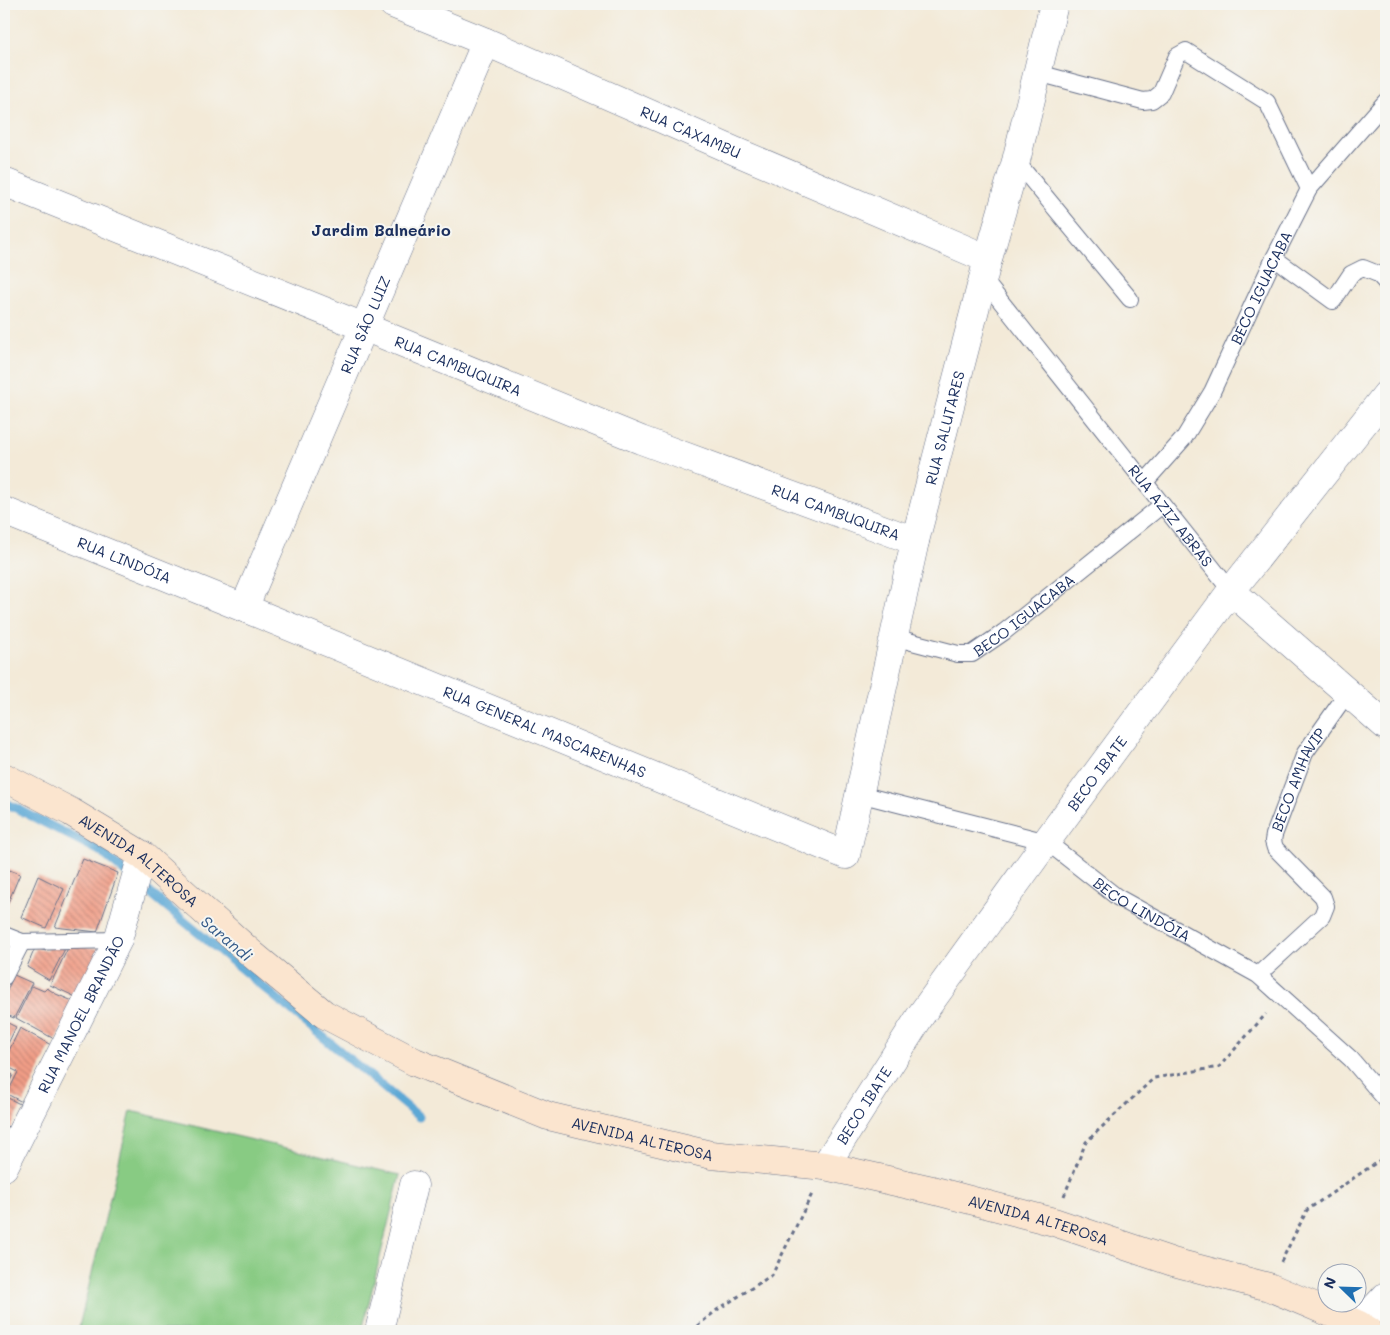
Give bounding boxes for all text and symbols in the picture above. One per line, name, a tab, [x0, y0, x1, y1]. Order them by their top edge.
street label: RUA CAXAMBU	[637, 101, 744, 162]
district label: Jardim Balneário	[311, 219, 451, 240]
street label: BECO IGUACABA	[1225, 227, 1296, 348]
street label: RUA SÃO LUIZ	[335, 273, 395, 377]
street label: RUA CAMBUQUIRA	[392, 331, 525, 400]
street label: RUA SALUTARES	[920, 369, 969, 487]
street label: RUA AZIZ ABRAS	[1124, 460, 1218, 571]
street label: RUA CAMBUQUIRA	[769, 479, 903, 545]
street label: RUA LINDÓIA	[75, 532, 174, 588]
street label: BECO IGUACABA	[969, 569, 1079, 660]
street label: RUA GENERAL MASCARENHAS	[440, 681, 649, 782]
street label: BECO AMHAVIP	[1266, 723, 1330, 834]
street label: BECO IBATE	[1062, 731, 1131, 815]
street label: AVENIDA ALTEROSA	[75, 809, 203, 911]
street label: BECO LINDÓIA	[1090, 872, 1194, 946]
water label: Sarandi	[197, 910, 257, 966]
street label: RUA MANOEL BRANDÃO	[33, 932, 129, 1096]
street label: BECO IBATE	[831, 1062, 896, 1148]
street label: AVENIDA ALTEROSA	[570, 1112, 716, 1165]
street label: AVENIDA ALTEROSA	[966, 1190, 1111, 1250]
north arrow	[1318, 1262, 1368, 1312]
text: N	[1319, 1274, 1340, 1291]

